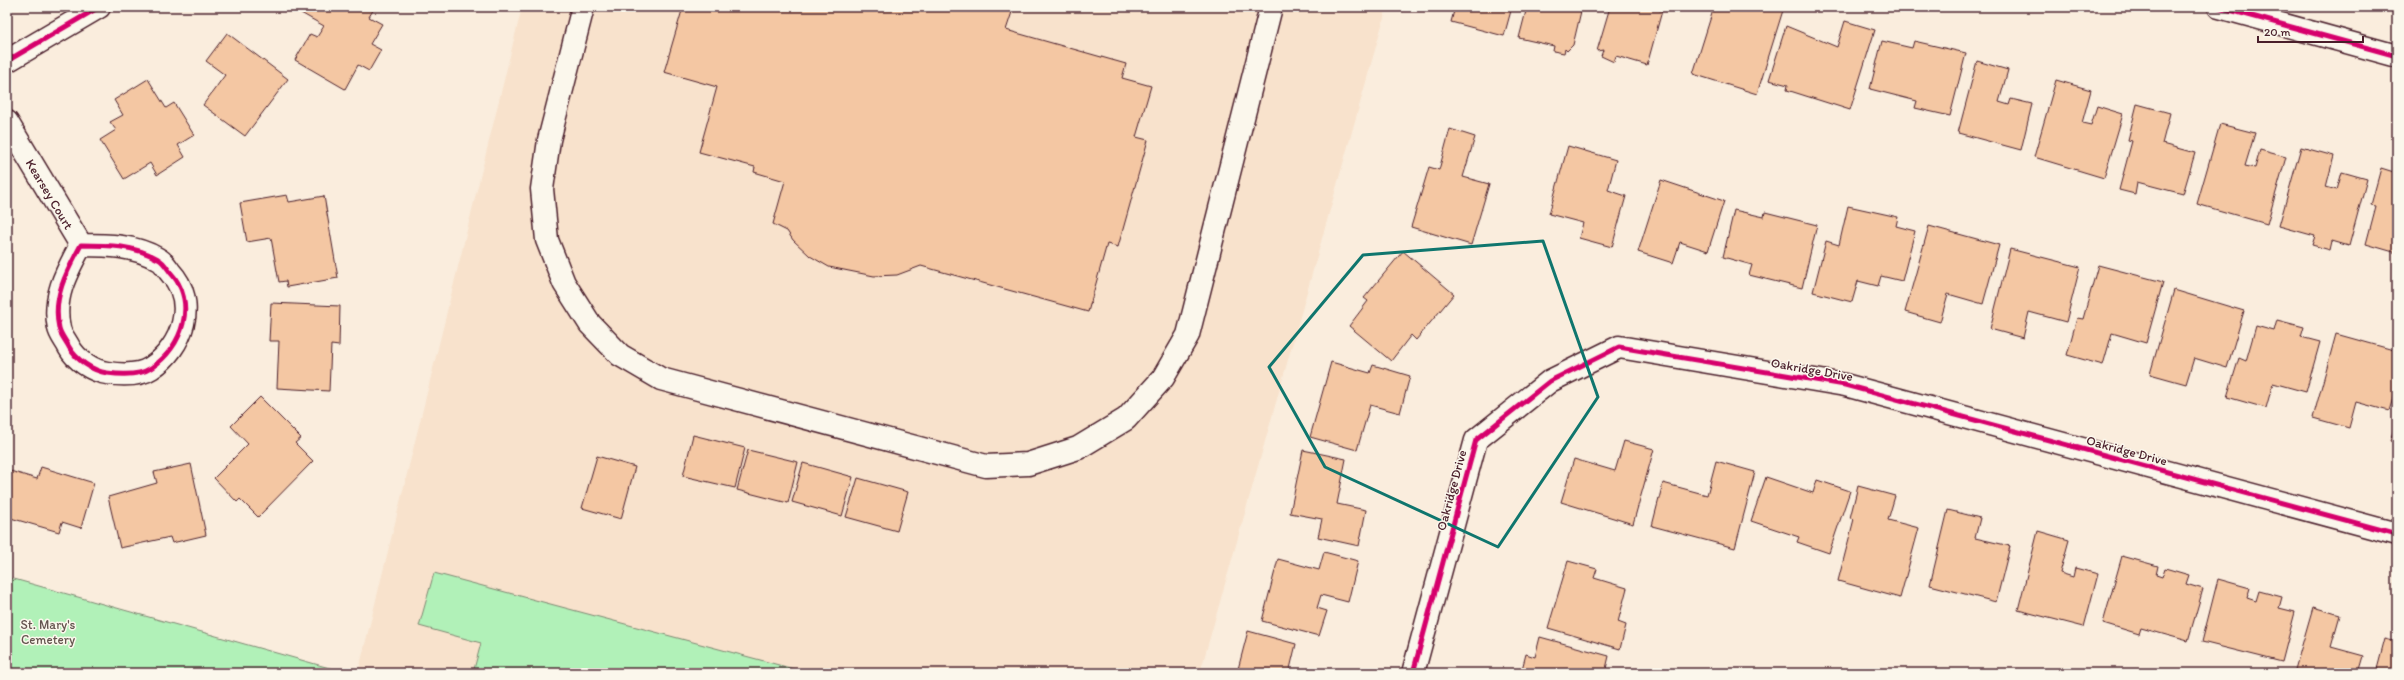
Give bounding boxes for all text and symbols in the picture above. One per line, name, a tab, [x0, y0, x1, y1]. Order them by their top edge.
scale bar	[2258, 18, 2363, 44]
text: 20 m	[2264, 25, 2291, 39]
street label: Kearsey Court	[23, 156, 76, 232]
street label: Oakridge Drive	[1770, 355, 1854, 384]
street label: Oakridge Drive	[2085, 432, 2169, 468]
street label: Oakridge Drive	[1433, 448, 1469, 532]
park label: St. Mary's Cemetery	[21, 617, 76, 647]

